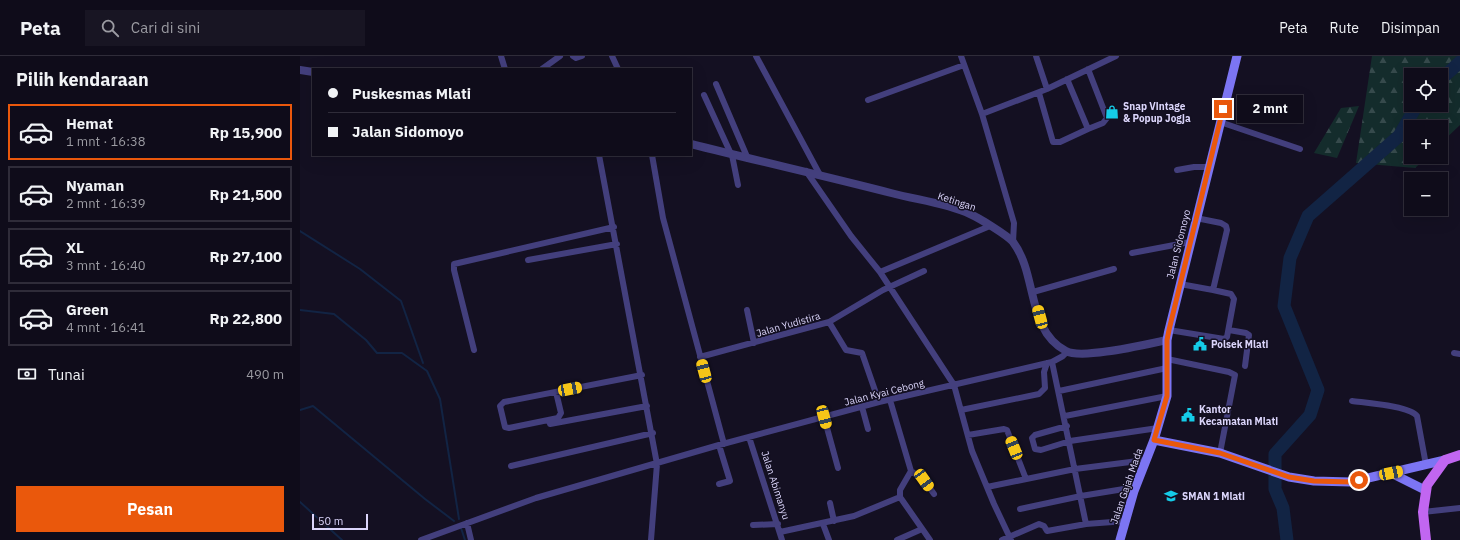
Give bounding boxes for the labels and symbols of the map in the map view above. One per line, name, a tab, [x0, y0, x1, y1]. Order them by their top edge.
callout: 2 mnt	[1237, 95, 1303, 123]
place label: Snap Vintage & Popup Jogja	[1123, 100, 1191, 125]
route end	[1214, 100, 1232, 118]
shop icon: Snap Vintage & Popup Jogja	[1104, 104, 1120, 120]
street label: Ketingan	[936, 189, 978, 214]
street label: Jalan Sidomoyo	[1164, 208, 1193, 280]
car	[1031, 304, 1049, 330]
street label: Jalan Yudistira	[755, 309, 822, 340]
public building icon: Polsek Mlati	[1192, 336, 1208, 352]
place label: Polsek Mlati	[1211, 338, 1268, 351]
car	[695, 358, 713, 384]
street label: Jalan Kyai Cebong	[843, 376, 926, 409]
car	[557, 381, 583, 397]
place label: Kantor Kecamatan Mlati	[1199, 403, 1278, 428]
car	[815, 404, 833, 430]
public building icon: Kantor Kecamatan Mlati	[1180, 407, 1196, 423]
car	[1004, 435, 1024, 461]
street label: Jalan Gajah Mada	[1107, 446, 1146, 526]
street label: Jalan Abimanyu	[758, 449, 793, 521]
car	[1378, 465, 1404, 481]
car	[912, 467, 936, 493]
route start	[1350, 471, 1368, 489]
school or university icon: SMAN 1 Mlati	[1163, 488, 1179, 504]
place label: SMAN 1 Mlati	[1182, 490, 1245, 503]
scale bar	[312, 512, 368, 531]

